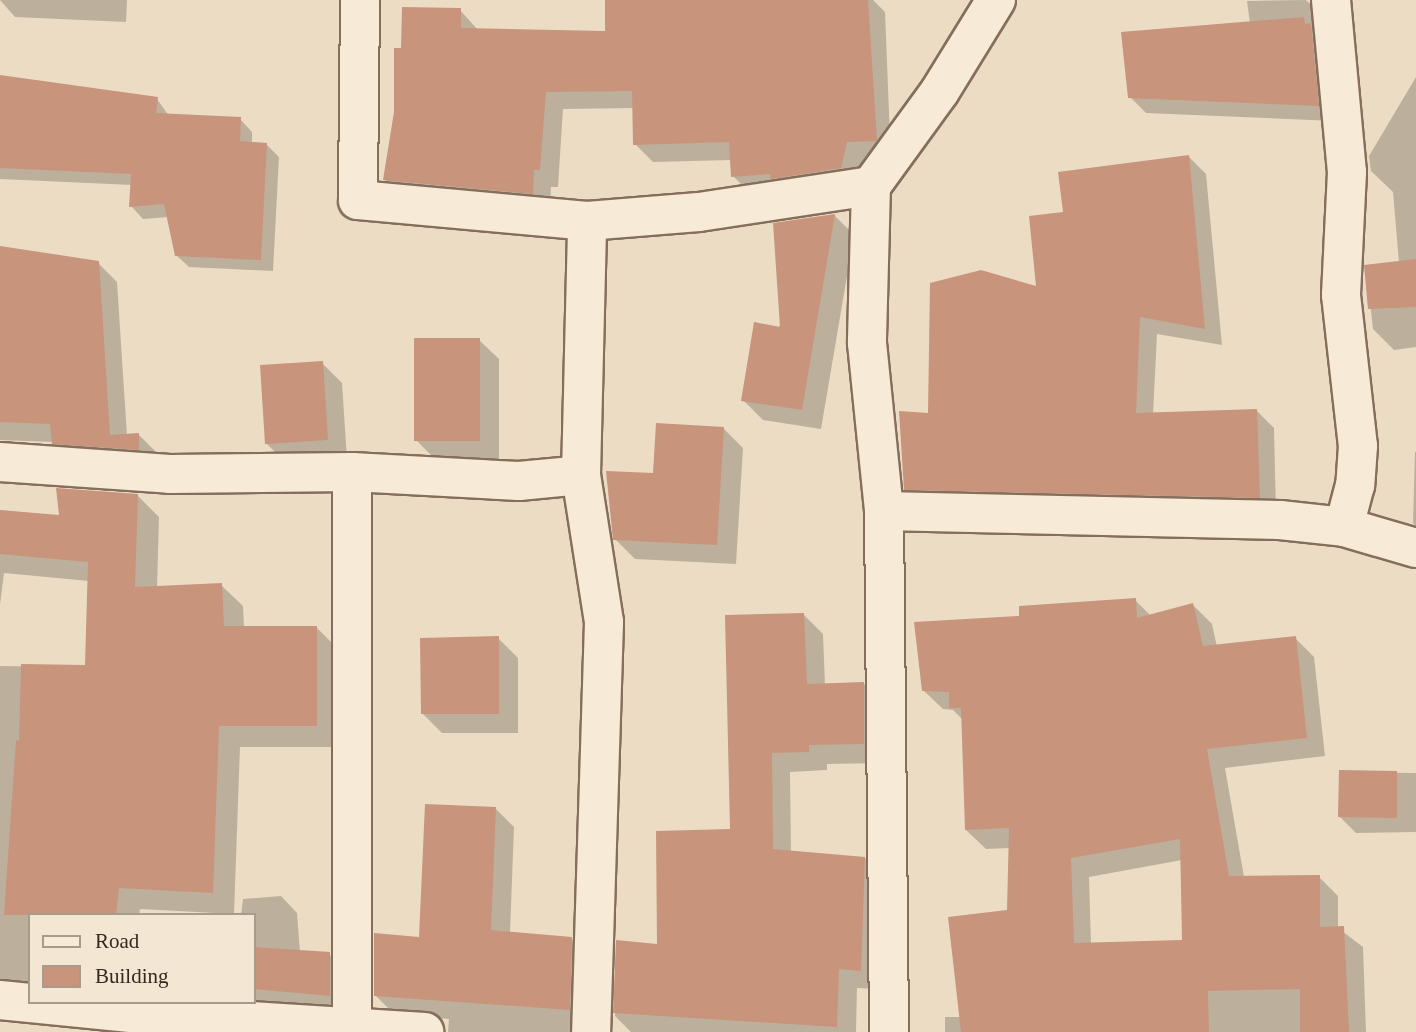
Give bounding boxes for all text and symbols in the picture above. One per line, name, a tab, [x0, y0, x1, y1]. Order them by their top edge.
legend	[28, 913, 256, 1004]
text: Road	[95, 929, 139, 953]
text: Building	[95, 964, 169, 988]

